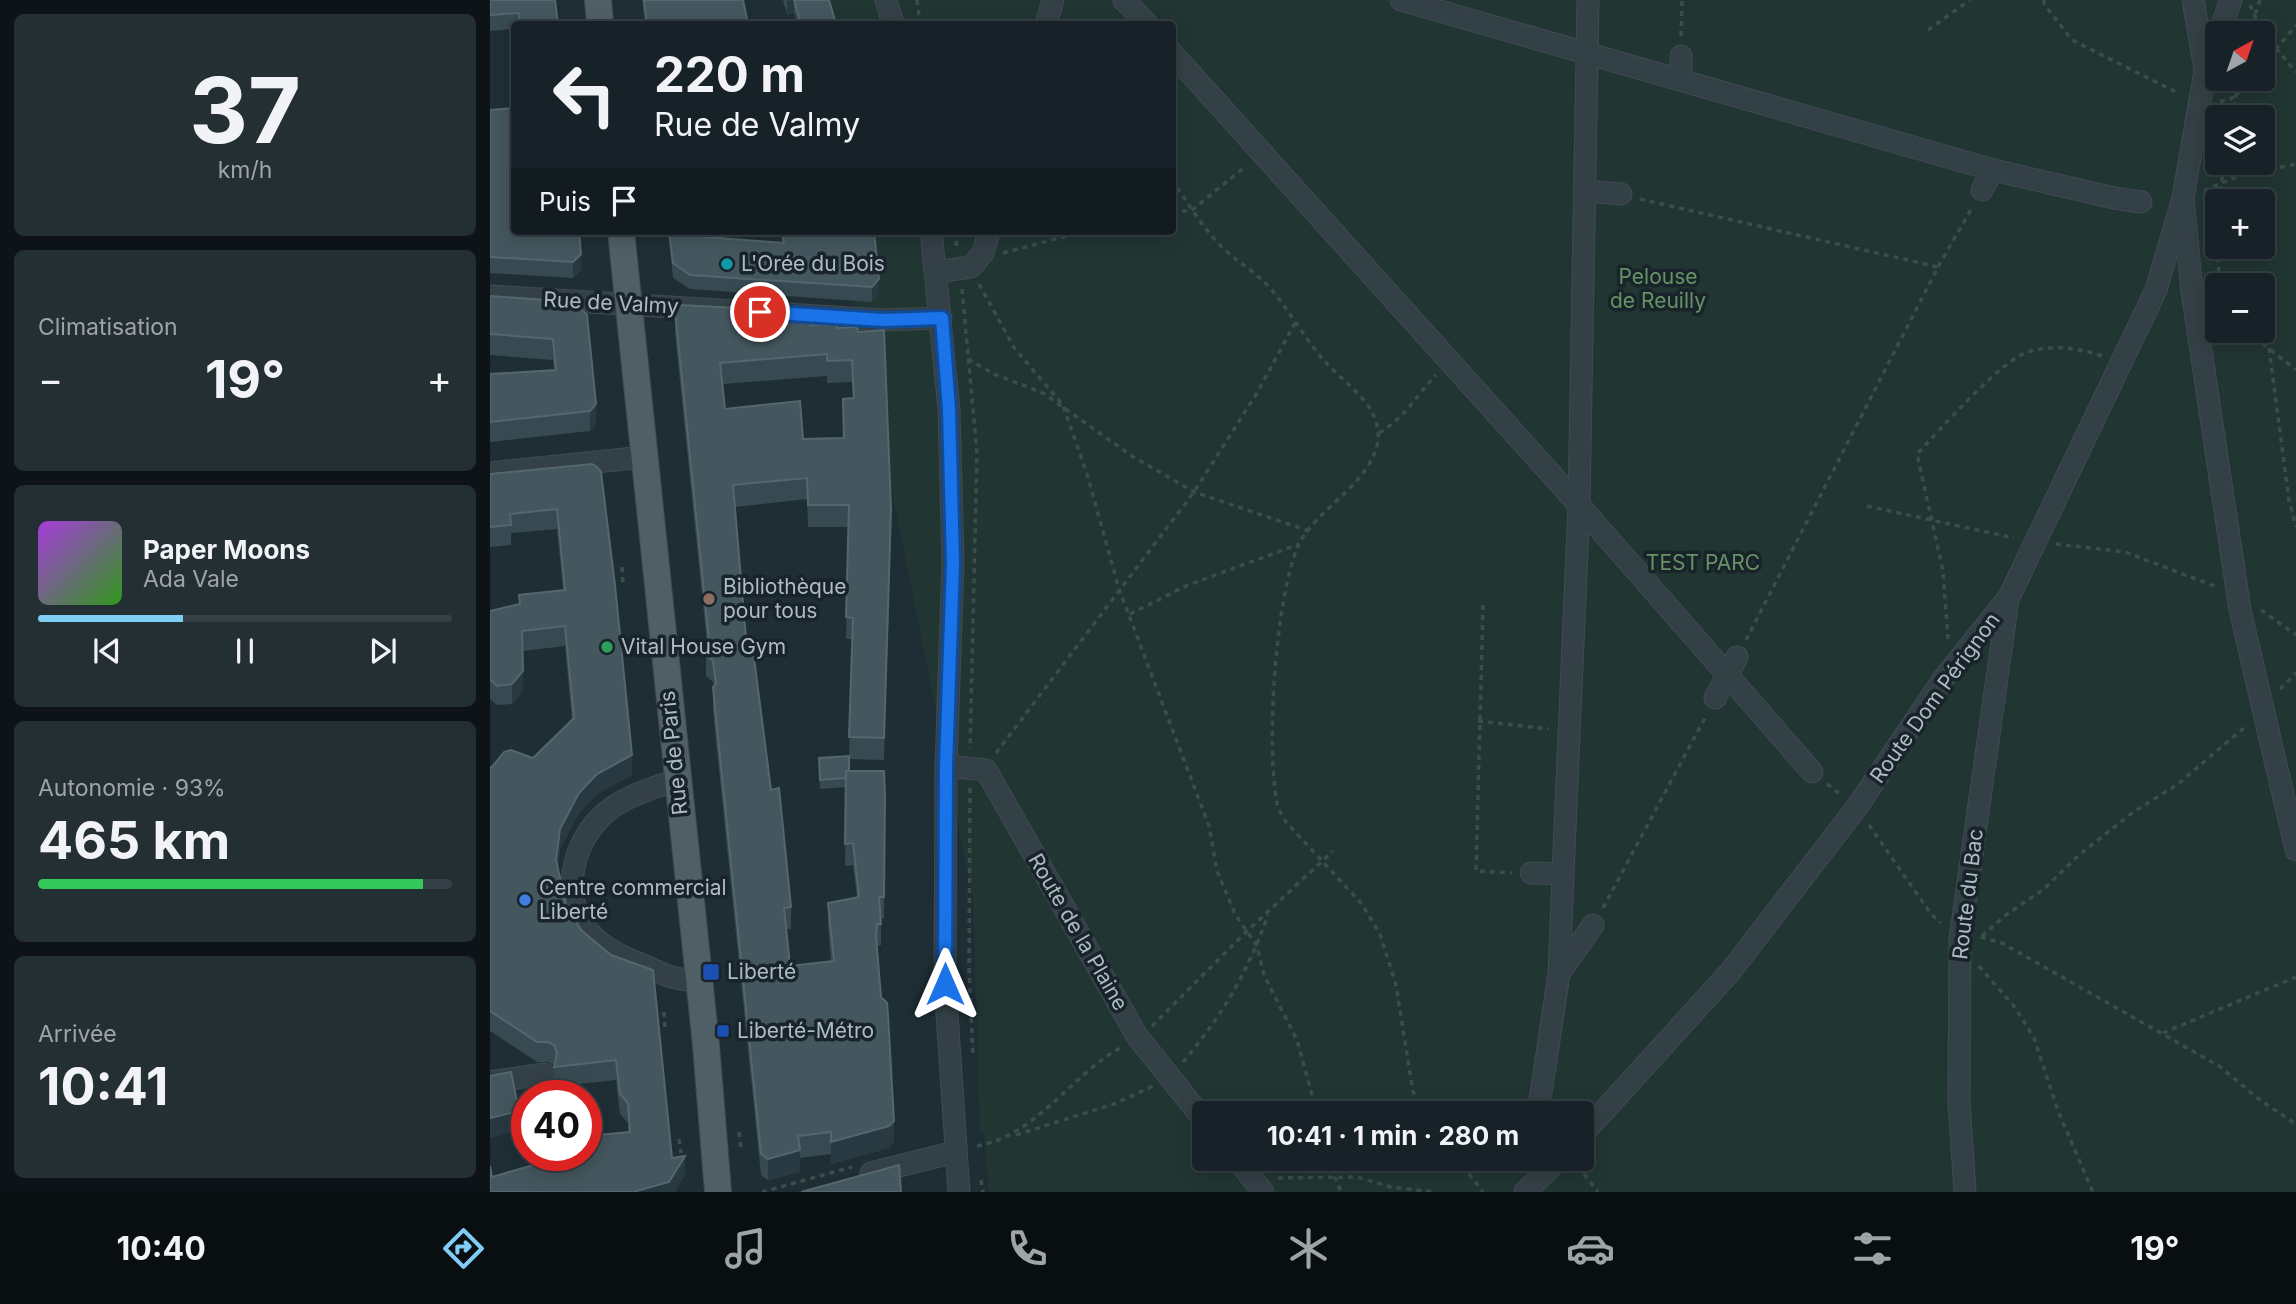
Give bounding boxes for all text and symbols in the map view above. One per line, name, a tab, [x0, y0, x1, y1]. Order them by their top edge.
north arrow	[2205, 21, 2275, 91]
map controls	[2205, 21, 2275, 343]
text: 220 m	[654, 45, 805, 104]
icon: left	[539, 49, 630, 140]
text: 37	[189, 55, 301, 165]
text: Rue de Valmy	[654, 105, 860, 144]
button: layers	[2205, 105, 2275, 175]
text: km/h	[218, 156, 272, 184]
icon: arrive	[605, 182, 643, 220]
text: Puis	[539, 186, 591, 217]
button: +	[2205, 189, 2275, 259]
place label: L'Orée du Bois	[741, 251, 885, 276]
marker: L'Orée du Bois	[719, 256, 735, 272]
park label: Pelouse de Reuilly	[1610, 264, 1706, 313]
button: −	[2205, 273, 2275, 343]
pin	[730, 282, 790, 342]
street label: Rue de Valmy	[543, 286, 679, 319]
icon: arrive	[741, 293, 779, 331]
text: Climatisation	[38, 313, 178, 341]
text: 19°	[205, 348, 285, 411]
text: −	[38, 356, 63, 402]
text: +	[427, 356, 452, 402]
text: Paper Moons	[143, 534, 310, 565]
park label: TEST PARC	[1646, 550, 1760, 575]
text: Ada Vale	[143, 565, 239, 593]
place label: Bibliothèque pour tous	[723, 574, 847, 623]
marker: Bibliothèque pour tous	[701, 591, 717, 607]
street label: Route Dom Pérignon	[1864, 608, 2005, 788]
icon: previous	[88, 632, 126, 670]
icon: pause	[226, 632, 264, 670]
icon: next	[364, 632, 402, 670]
place label: Vital House Gym	[621, 634, 786, 659]
marker: Vital House Gym	[599, 639, 615, 655]
street label: Rue de Paris	[655, 690, 692, 816]
text: Autonomie · 93%	[38, 774, 226, 802]
text: 465 km	[38, 809, 230, 872]
street label: Route du Bac	[1947, 827, 1988, 961]
street label: Route de la Plaine	[1023, 849, 1133, 1015]
place label: Centre commercial Liberté	[539, 875, 727, 924]
marker: Centre commercial Liberté	[517, 892, 533, 908]
position arrow	[908, 947, 982, 1021]
place label: Liberté	[727, 959, 796, 984]
marker: Liberté	[701, 962, 721, 982]
place label: Liberté-Métro	[737, 1018, 874, 1043]
text: Arrivée	[38, 1020, 117, 1048]
marker: Liberté-Métro	[715, 1023, 731, 1039]
text: 10:41	[38, 1055, 168, 1118]
speed limit sign: 40	[511, 1080, 602, 1171]
text: 10:41 · 1 min · 280 m	[1267, 1120, 1519, 1151]
icon: directions	[439, 1224, 488, 1273]
icon: music	[721, 1224, 770, 1273]
icon: phone	[1003, 1224, 1052, 1273]
icon: climate	[1284, 1224, 1333, 1273]
icon: car	[1566, 1224, 1615, 1273]
icon: filters	[1848, 1224, 1897, 1273]
text: 10:40	[116, 1229, 206, 1268]
text: 19°	[2130, 1229, 2179, 1268]

